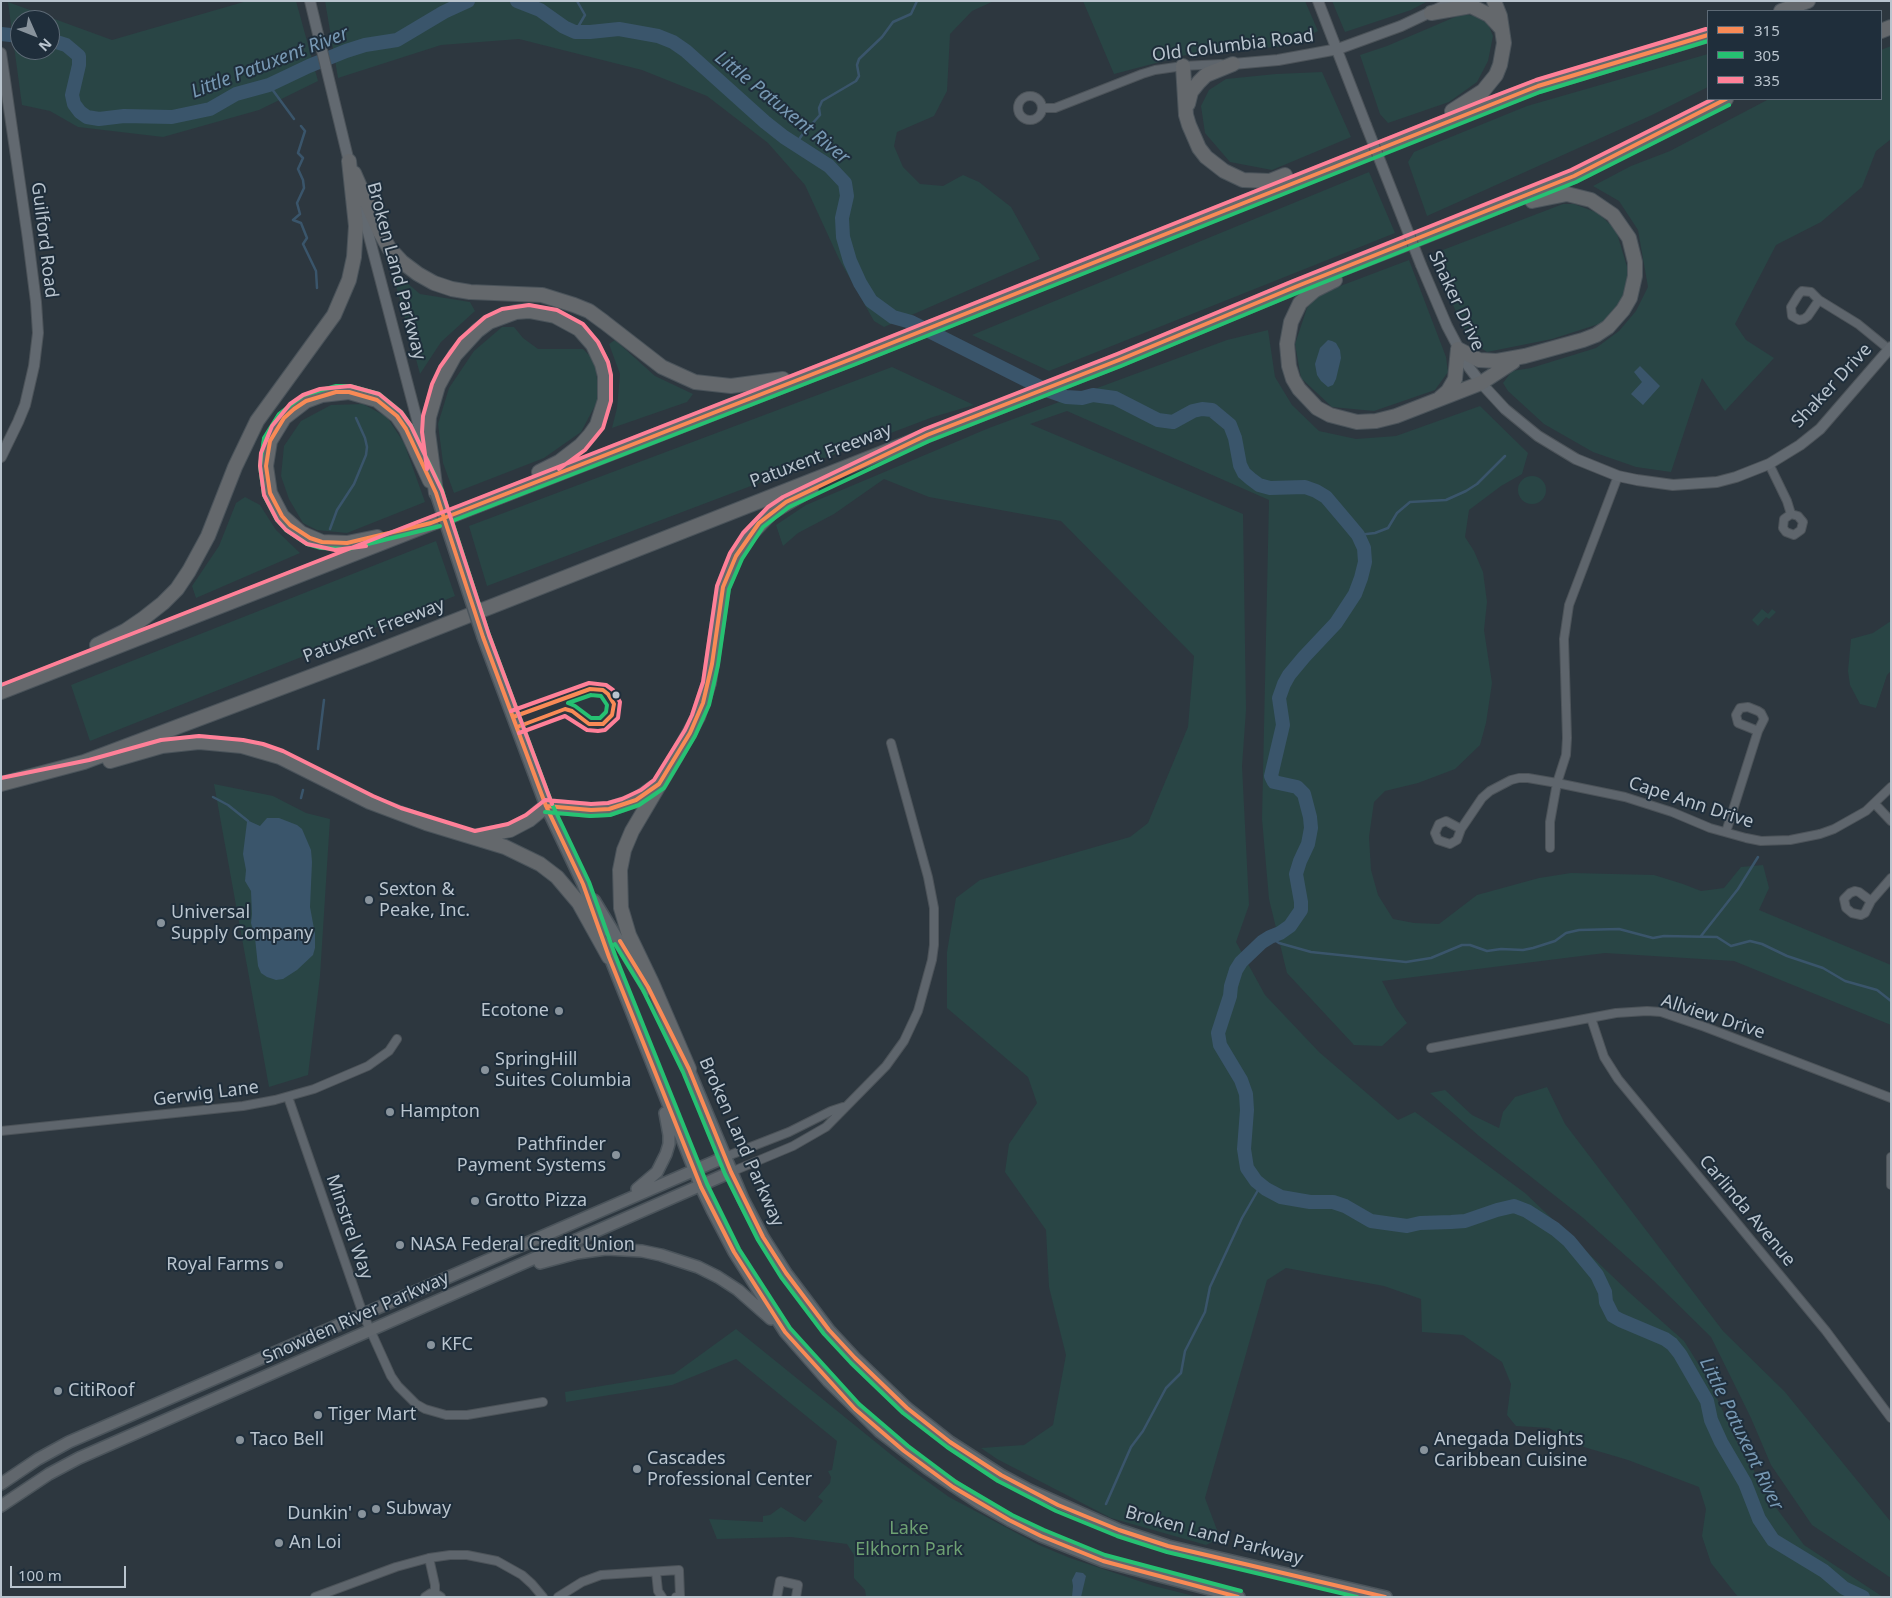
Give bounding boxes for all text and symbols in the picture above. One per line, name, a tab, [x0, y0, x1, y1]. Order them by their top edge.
north arrow	[10, 10, 60, 60]
legend	[1707, 10, 1882, 100]
text: 315	[1754, 20, 1780, 40]
water label: Little Patuxent River	[188, 22, 352, 104]
street label: Old Columbia Road	[1151, 25, 1315, 67]
text: N	[35, 34, 56, 56]
text: 305	[1754, 45, 1780, 65]
water label: Little Patuxent River	[710, 47, 854, 169]
text: 335	[1754, 70, 1780, 90]
street label: Broken Land Parkway	[362, 180, 430, 362]
street label: Guilford Road	[26, 181, 62, 299]
street label: Shaker Drive	[1423, 248, 1489, 354]
street label: Shaker Drive	[1787, 339, 1877, 433]
street label: Patuxent Freeway	[747, 419, 895, 493]
street label: Patuxent Freeway	[300, 594, 448, 668]
unlabelled marker	[611, 690, 621, 700]
street label: Cape Ann Drive	[1626, 773, 1756, 833]
place label: Sexton & Peake, Inc.	[379, 879, 470, 922]
marker: Sexton & Peake, Inc.	[363, 894, 375, 906]
place label: Universal Supply Company	[171, 902, 313, 944]
marker: Universal Supply Company	[155, 917, 167, 929]
street label: Allview Drive	[1658, 990, 1768, 1044]
place label: Ecotone	[481, 1000, 549, 1022]
marker: Ecotone	[553, 1005, 565, 1017]
place label: SpringHill Suites Columbia	[495, 1049, 631, 1092]
street label: Broken Land Parkway	[694, 1054, 788, 1230]
marker: SpringHill Suites Columbia	[479, 1064, 491, 1076]
street label: Gerwig Lane	[152, 1077, 260, 1111]
place label: Hampton	[400, 1101, 480, 1123]
marker: Hampton	[384, 1106, 396, 1118]
place label: Pathfinder Payment Systems	[457, 1134, 606, 1176]
marker: Pathfinder Payment Systems	[610, 1149, 622, 1161]
street label: Carlinda Avenue	[1694, 1151, 1800, 1271]
street label: Minstrel Way	[321, 1172, 377, 1282]
place label: Grotto Pizza	[485, 1190, 587, 1212]
marker: Grotto Pizza	[469, 1195, 481, 1207]
place label: NASA Federal Credit Union	[410, 1234, 635, 1256]
marker: NASA Federal Credit Union	[394, 1239, 406, 1251]
place label: Royal Farms	[166, 1254, 269, 1276]
marker: Royal Farms	[273, 1259, 285, 1271]
street label: Snowden River Parkway	[260, 1267, 452, 1369]
place label: KFC	[441, 1334, 473, 1356]
marker: KFC	[425, 1339, 437, 1351]
water label: Little Patuxent River	[1694, 1354, 1788, 1514]
place label: CitiRoof	[68, 1380, 134, 1402]
marker: CitiRoof	[52, 1385, 64, 1397]
place label: Tiger Mart	[328, 1404, 416, 1426]
marker: Tiger Mart	[312, 1409, 324, 1421]
place label: Taco Bell	[250, 1429, 324, 1451]
place label: Anegada Delights Caribbean Cuisine	[1434, 1429, 1587, 1472]
marker: Taco Bell	[234, 1434, 246, 1446]
marker: Anegada Delights Caribbean Cuisine	[1418, 1444, 1430, 1456]
place label: Cascades Professional Center	[647, 1448, 812, 1490]
marker: Cascades Professional Center	[631, 1463, 643, 1475]
place label: Subway	[386, 1498, 451, 1520]
street label: Broken Land Parkway	[1123, 1502, 1305, 1570]
place label: Dunkin'	[287, 1503, 352, 1525]
marker: Subway	[370, 1503, 382, 1515]
marker: Dunkin'	[356, 1508, 368, 1520]
park label: Lake Elkhorn Park	[855, 1518, 963, 1560]
place label: An Loi	[289, 1532, 341, 1554]
marker: An Loi	[273, 1537, 285, 1549]
scale bar	[12, 1556, 129, 1588]
text: 100 m	[18, 1565, 62, 1585]

